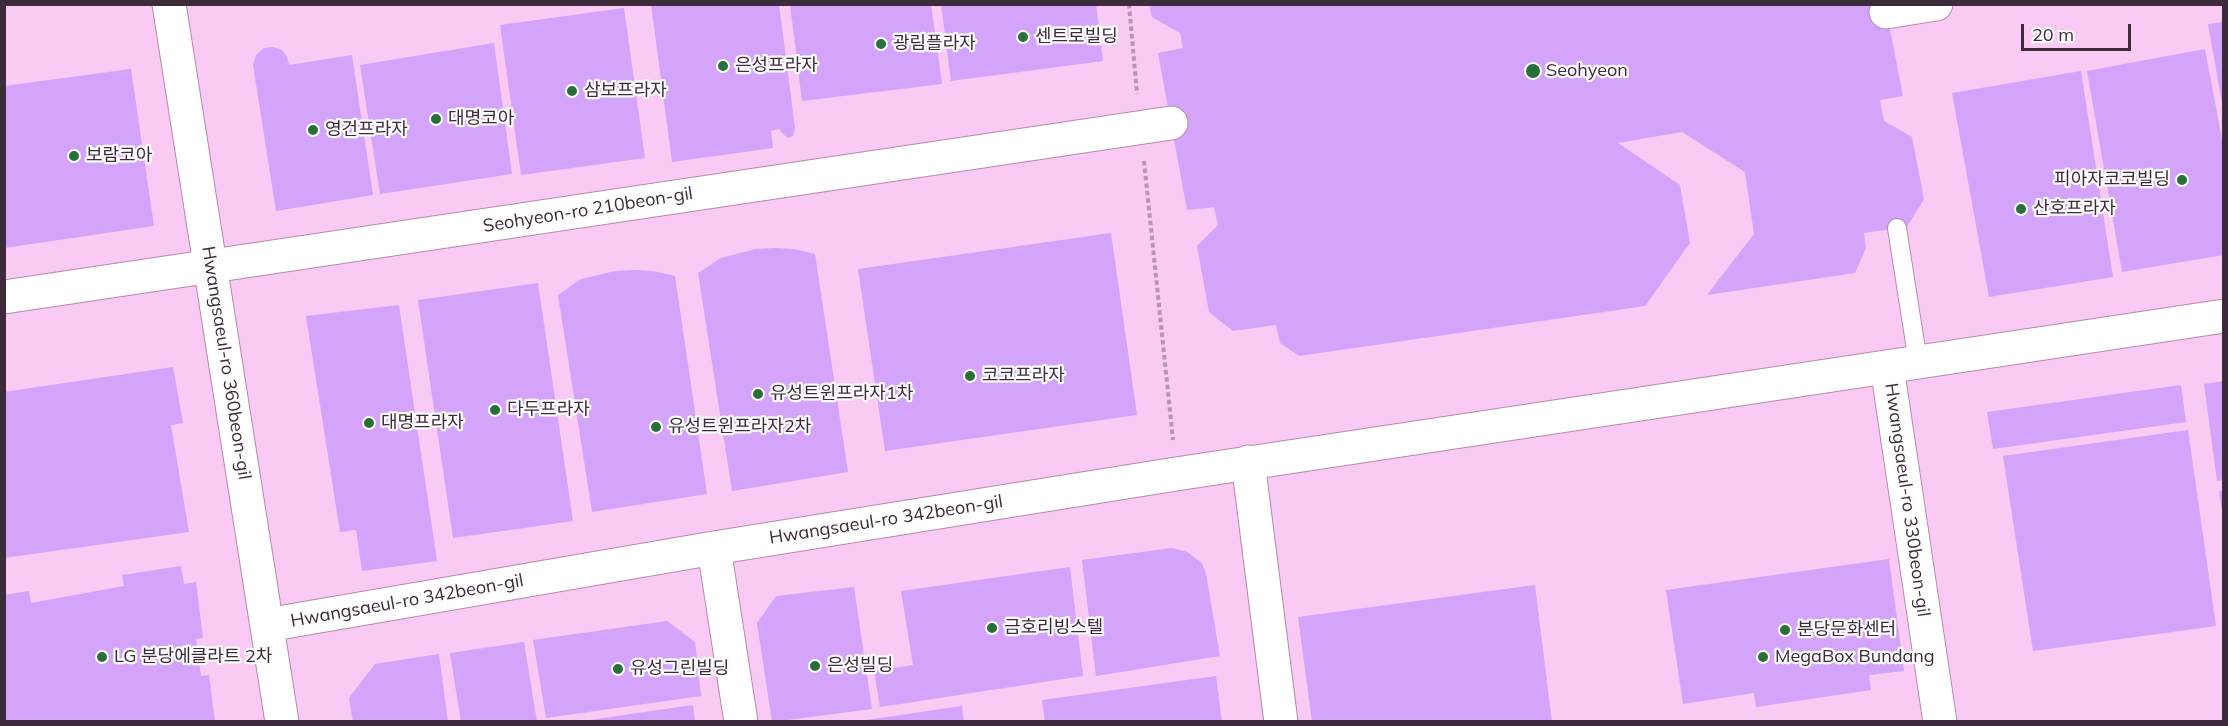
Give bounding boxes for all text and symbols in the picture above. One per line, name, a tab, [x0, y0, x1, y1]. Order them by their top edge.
scale bar	[2024, 12, 2134, 50]
text: 20 m	[2032, 23, 2074, 46]
place label: 센트로빌딩	[1035, 26, 1118, 48]
marker: 센트로빌딩	[1016, 30, 1030, 44]
place label: 광림플라자	[893, 33, 976, 55]
marker: 광림플라자	[874, 37, 888, 51]
place label: 은성프라자	[735, 55, 818, 77]
marker: 은성프라자	[716, 59, 730, 73]
place label: Seohyeon	[1546, 60, 1628, 82]
marker: Seohyeon	[1524, 62, 1542, 80]
place label: 삼보프라자	[584, 80, 667, 102]
marker: 삼보프라자	[565, 84, 579, 98]
place label: 대명코아	[448, 108, 514, 130]
marker: 대명코아	[429, 112, 443, 126]
place label: 영건프라자	[325, 119, 408, 141]
marker: 영건프라자	[306, 123, 320, 137]
place label: 보람코아	[86, 145, 152, 167]
marker: 보람코아	[67, 149, 81, 163]
place label: 피아자코코빌딩	[2054, 169, 2170, 191]
marker: 피아자코코빌딩	[2175, 173, 2189, 187]
street label: Seohyeon-ro 210beon-gil	[482, 183, 694, 237]
place label: 산호프라자	[2033, 198, 2116, 220]
marker: 산호프라자	[2014, 202, 2028, 216]
street label: Hwangsaeul-ro 360beon-gil	[197, 245, 255, 481]
place label: 코코프라자	[982, 365, 1065, 387]
marker: 코코프라자	[963, 369, 977, 383]
street label: Hwangsaeul-ro 330beon-gil	[1880, 382, 1934, 618]
place label: 유성트윈프라자1차	[770, 383, 913, 405]
marker: 유성트윈프라자1차	[751, 387, 765, 401]
place label: 다두프라자	[507, 399, 590, 421]
marker: 다두프라자	[488, 403, 502, 417]
place label: 대명프라자	[381, 412, 464, 434]
marker: 대명프라자	[362, 416, 376, 430]
place label: 유성트윈프라자2차	[668, 416, 811, 438]
marker: 유성트윈프라자2차	[649, 420, 663, 434]
street label: Hwangsaeul-ro 342beon-gil	[768, 491, 1004, 549]
street label: Hwangsaeul-ro 342beon-gil	[289, 570, 525, 632]
place label: 금호리빙스텔	[1004, 617, 1103, 639]
place label: 분당문화센터	[1797, 619, 1896, 641]
marker: 금호리빙스텔	[985, 621, 999, 635]
marker: 분당문화센터	[1778, 623, 1792, 637]
place label: LG 분당에클라트 2차	[114, 646, 272, 668]
place label: MegaBox Bundang	[1775, 646, 1935, 668]
marker: LG 분당에클라트 2차	[95, 650, 109, 664]
marker: MegaBox Bundang	[1756, 650, 1770, 664]
place label: 은성빌딩	[827, 655, 893, 677]
place label: 유성그린빌딩	[630, 658, 729, 680]
marker: 은성빌딩	[808, 659, 822, 673]
marker: 유성그린빌딩	[611, 662, 625, 676]

